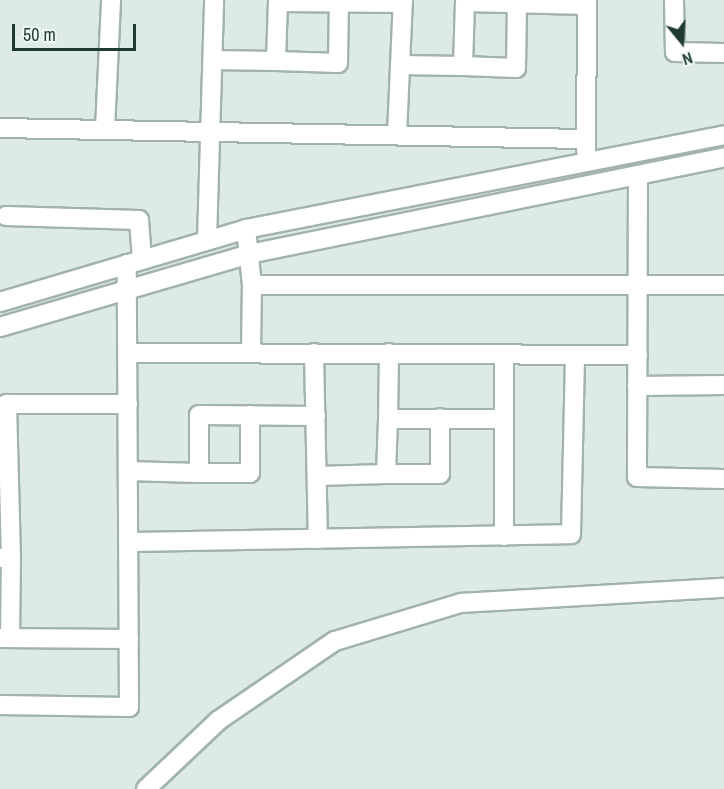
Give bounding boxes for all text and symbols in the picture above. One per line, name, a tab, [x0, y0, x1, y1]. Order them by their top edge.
scale bar	[15, 12, 140, 50]
north arrow	[652, 12, 712, 72]
text: 50 m	[23, 22, 56, 47]
text: N	[680, 47, 695, 71]

